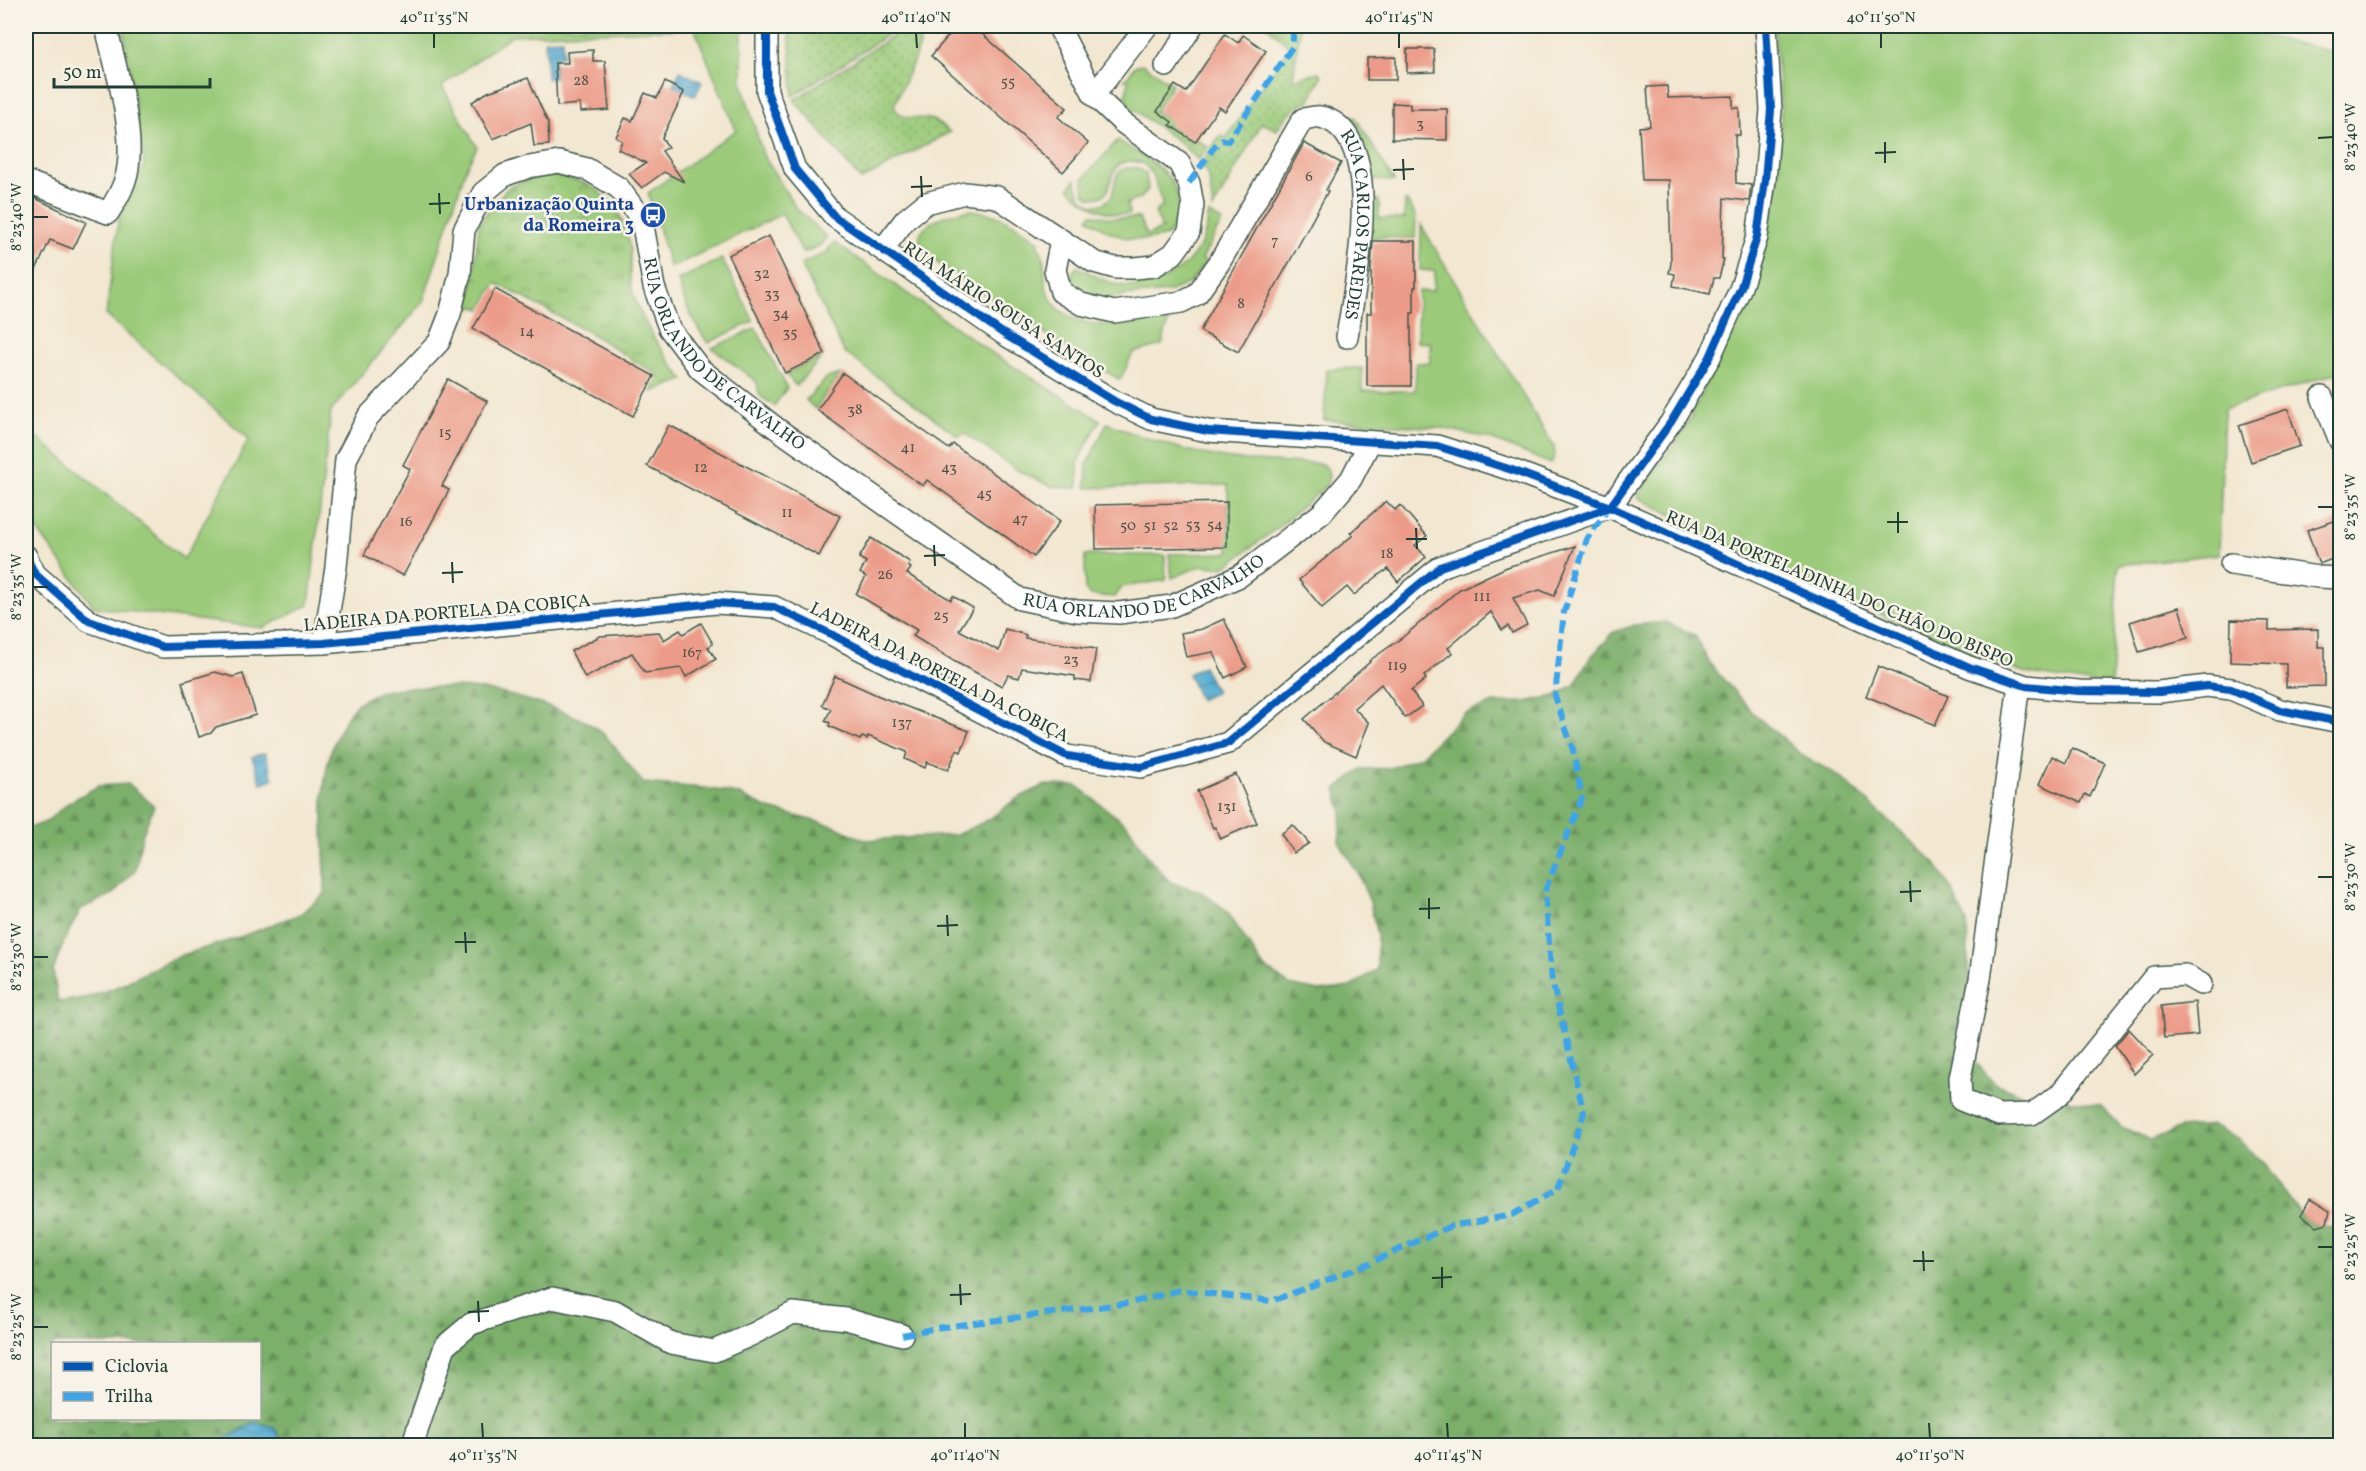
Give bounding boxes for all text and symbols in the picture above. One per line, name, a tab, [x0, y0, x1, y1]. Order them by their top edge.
text: 40°11'35"N	[400, 8, 468, 29]
text: 40°11'40"N	[881, 8, 951, 29]
text: 40°11'45"N	[1365, 8, 1433, 29]
text: 40°11'50"N	[1846, 8, 1916, 29]
scale bar	[54, 51, 210, 89]
text: 50 m	[63, 61, 102, 86]
house number: 28	[573, 71, 589, 92]
house number: 55	[1001, 72, 1015, 93]
text: 8°23'40"W	[2341, 103, 2362, 171]
house number: 3	[1416, 114, 1424, 135]
street label: RUA CARLOS PAREDES	[1334, 125, 1375, 322]
house number: 6	[1305, 167, 1313, 188]
text: 8°23'40"W	[7, 183, 28, 251]
place label: Urbanização Quinta da Romeira 3	[464, 193, 634, 239]
bus stop icon: Urbanização Quinta da Romeira 3	[638, 200, 668, 230]
house number: 7	[1271, 231, 1279, 252]
street label: RUA MÁRIO SOUSA SANTOS	[897, 236, 1109, 386]
street label: RUA ORLANDO DE CARVALHO	[636, 256, 810, 457]
house number: 32	[754, 264, 770, 285]
house number: 33	[764, 284, 780, 305]
house number: 8	[1237, 294, 1245, 315]
house number: 34	[773, 304, 789, 325]
house number: 14	[520, 322, 534, 343]
house number: 35	[783, 323, 797, 344]
house number: 38	[847, 400, 863, 421]
house number: 15	[438, 423, 452, 444]
house number: 41	[901, 438, 915, 459]
house number: 12	[694, 458, 708, 479]
house number: 43	[941, 458, 957, 479]
text: 8°23'35"W	[2341, 473, 2362, 541]
house number: 45	[976, 484, 992, 505]
house number: 11	[781, 503, 793, 524]
street label: RUA DA PORTELADINHA DO CHÃO DO BISPO	[1661, 505, 2017, 675]
house number: 47	[1012, 509, 1028, 530]
house number: 16	[399, 512, 413, 533]
house number: 53	[1186, 515, 1200, 536]
house number: 54	[1207, 515, 1223, 536]
house number: 50	[1120, 516, 1136, 537]
house number: 51	[1143, 516, 1157, 537]
house number: 52	[1163, 516, 1179, 537]
house number: 18	[1380, 544, 1394, 565]
street label: RUA ORLANDO DE CARVALHO	[1020, 549, 1270, 626]
text: 8°23'35"W	[7, 553, 28, 621]
house number: 26	[877, 565, 893, 586]
house number: 111	[1473, 587, 1491, 608]
street label: LADEIRA DA PORTELA DA COBIÇA	[303, 589, 592, 639]
street label: LADEIRA DA PORTELA DA COBIÇA	[805, 597, 1073, 750]
house number: 25	[933, 606, 949, 627]
house number: 167	[682, 643, 702, 664]
house number: 23	[1063, 650, 1079, 671]
house number: 119	[1387, 656, 1407, 677]
house number: 137	[892, 713, 912, 734]
house number: 131	[1217, 797, 1237, 818]
text: 8°23'30"W	[2341, 843, 2362, 911]
text: 8°23'30"W	[7, 923, 28, 991]
text: 8°23'25"W	[2341, 1213, 2362, 1281]
text: 8°23'25"W	[7, 1293, 28, 1361]
legend	[51, 1342, 261, 1420]
text: Ciclovia	[105, 1355, 168, 1380]
text: Trilha	[105, 1385, 153, 1410]
text: 40°11'35"N	[449, 1446, 517, 1467]
text: 40°11'40"N	[930, 1446, 1000, 1467]
text: 40°11'45"N	[1414, 1446, 1482, 1467]
text: 40°11'50"N	[1895, 1446, 1965, 1467]

